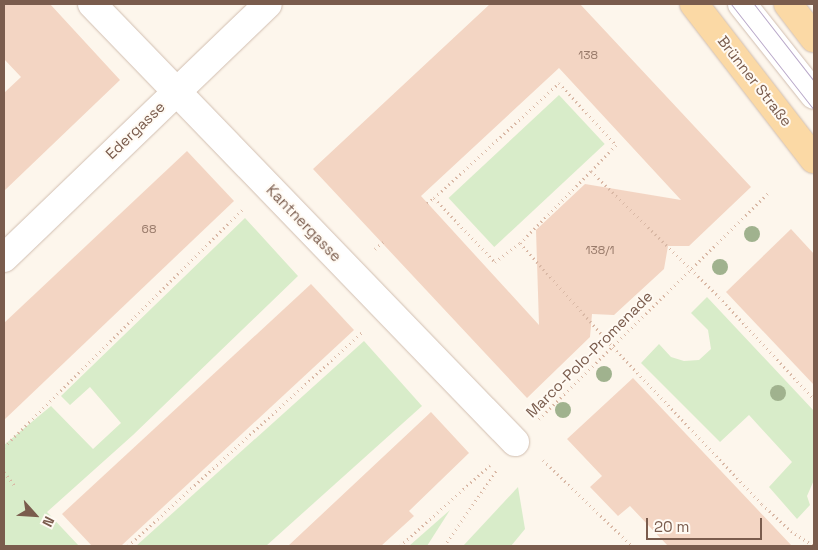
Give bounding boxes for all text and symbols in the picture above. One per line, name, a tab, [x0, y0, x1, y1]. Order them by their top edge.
street label: Brünner Straße	[714, 32, 796, 130]
house number: 138	[578, 49, 598, 63]
street label: Edergasse	[102, 97, 168, 163]
street label: Kantnergasse	[263, 181, 345, 265]
house number: 68	[142, 223, 156, 237]
house number: 138/1	[585, 244, 615, 258]
street label: Marco-Polo-Promenade	[522, 287, 656, 421]
north arrow	[10, 490, 60, 540]
scale bar	[648, 508, 764, 540]
text: N	[38, 513, 59, 530]
text: 20 m	[654, 517, 689, 536]

